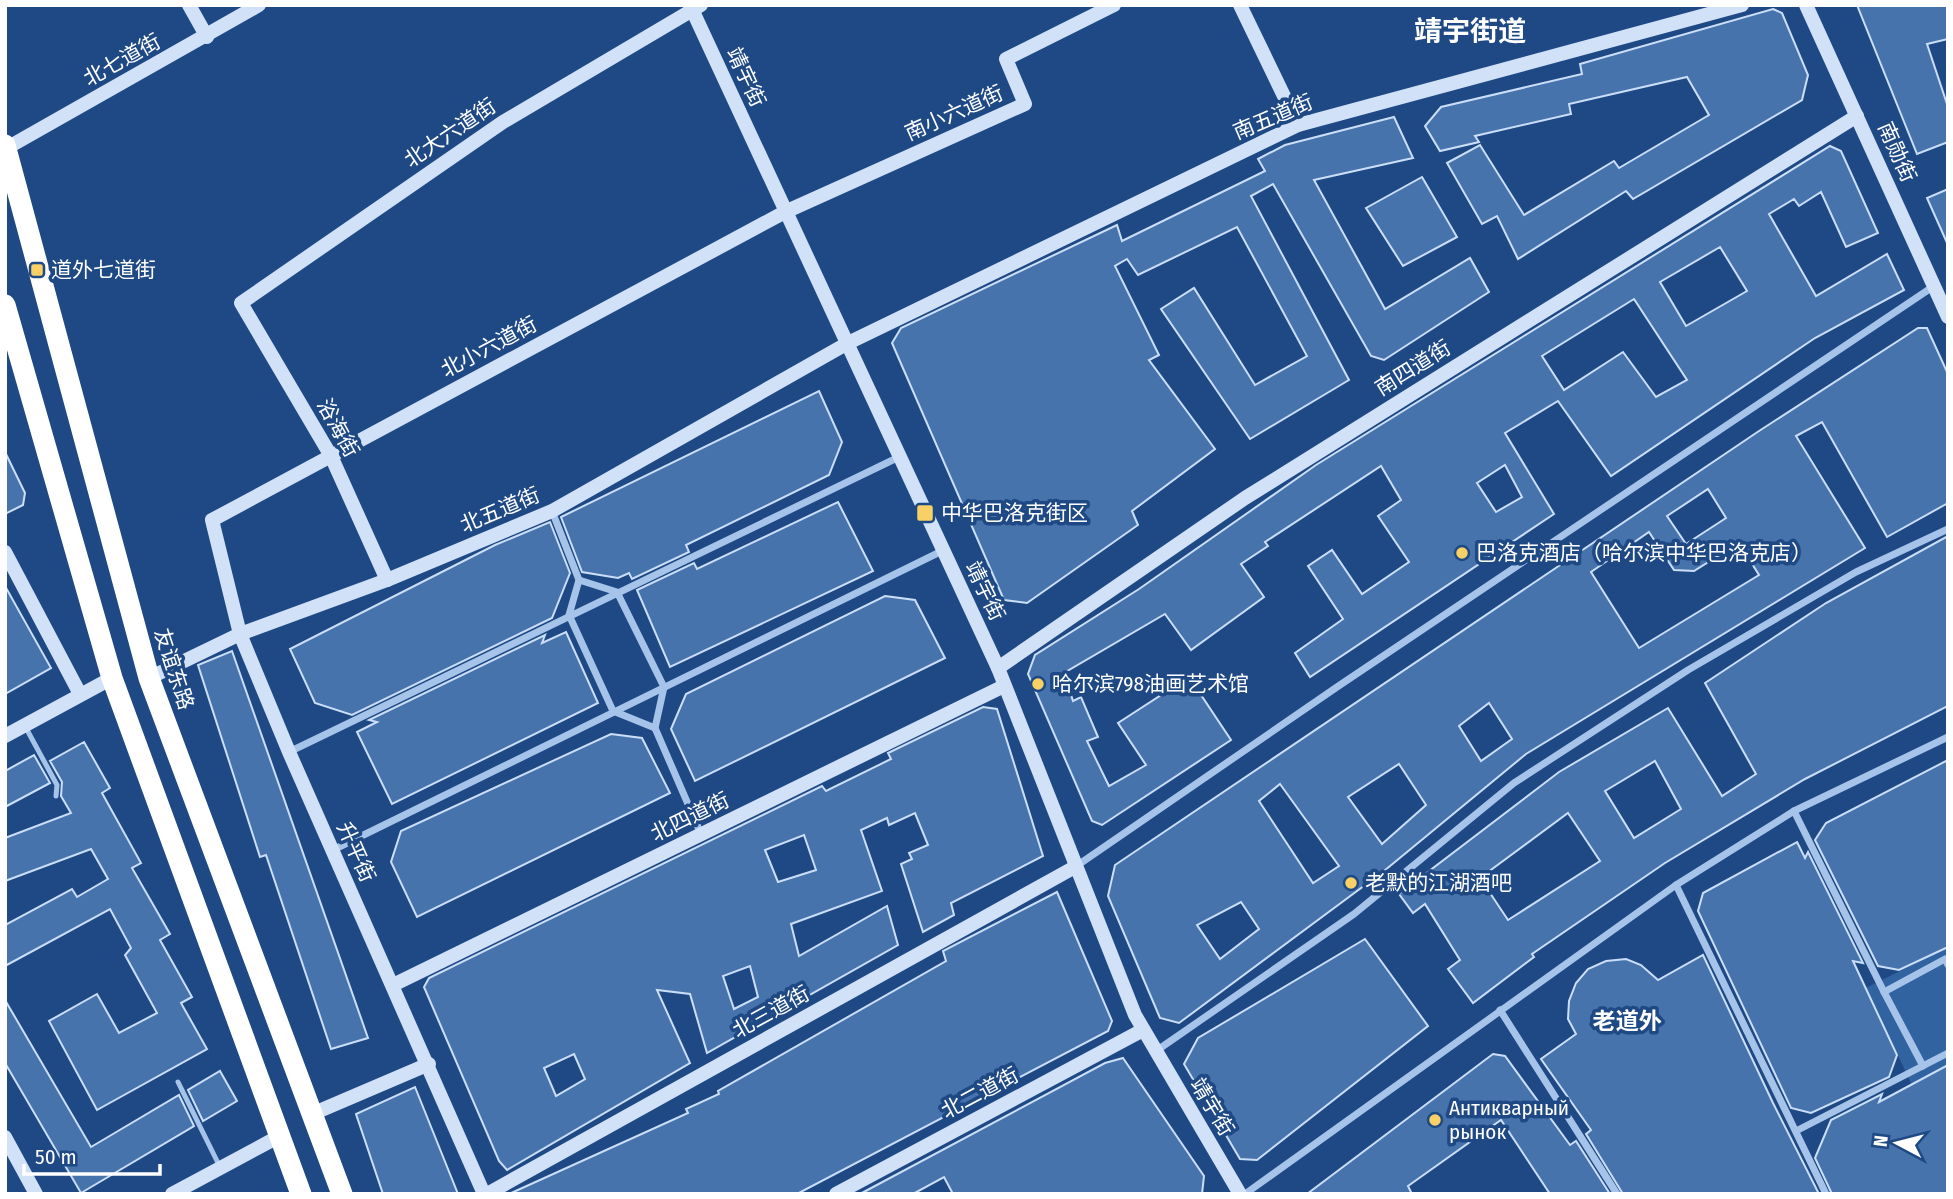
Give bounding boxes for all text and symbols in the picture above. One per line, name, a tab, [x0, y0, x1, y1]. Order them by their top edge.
district label: 靖宇街道	[1414, 15, 1526, 48]
street label: 北七道街	[79, 28, 165, 92]
street label: 靖宇街	[721, 43, 771, 111]
street label: 南小六道街	[901, 80, 1007, 146]
street label: 南五道街	[1229, 89, 1317, 145]
street label: 北大六道街	[399, 93, 501, 173]
street label: 南勋街	[1872, 118, 1922, 186]
place label: 道外七道街	[51, 257, 156, 283]
marker: 道外七道街	[29, 262, 45, 278]
street label: 北小六道街	[437, 311, 541, 383]
street label: 南四道街	[1370, 335, 1456, 401]
street label: 浴海街	[311, 394, 365, 462]
street label: 北五道街	[456, 482, 544, 538]
place label: 中华巴洛克街区	[941, 500, 1088, 526]
marker: 中华巴洛克街区	[915, 503, 935, 523]
place label: 巴洛克酒店（哈尔滨中华巴洛克店）	[1476, 540, 1812, 566]
marker: 巴洛克酒店（哈尔滨中华巴洛克店）	[1454, 545, 1470, 561]
street label: 靖宇街	[960, 557, 1010, 625]
street label: 友谊东路	[149, 625, 199, 713]
place label: 哈尔滨798油画艺术馆	[1052, 671, 1249, 697]
marker: 哈尔滨798油画艺术馆	[1030, 676, 1046, 692]
street label: 北四道街	[647, 787, 733, 847]
street label: 升平街	[331, 818, 381, 886]
place label: 老默的江湖酒吧	[1365, 870, 1512, 896]
marker: 老默的江湖酒吧	[1343, 875, 1359, 891]
street label: 北三道街	[728, 980, 814, 1044]
district label: 老道外	[1593, 1007, 1662, 1035]
street label: 北二道街	[937, 1062, 1023, 1124]
street label: 靖宇街	[1185, 1073, 1239, 1141]
place label: Антикварный рынок	[1449, 1095, 1569, 1145]
north arrow	[1862, 1108, 1932, 1178]
marker: Антикварный рынок	[1427, 1112, 1443, 1128]
scale bar	[24, 1132, 161, 1176]
text: N	[1869, 1134, 1893, 1148]
text: 50 m	[35, 1144, 77, 1170]

